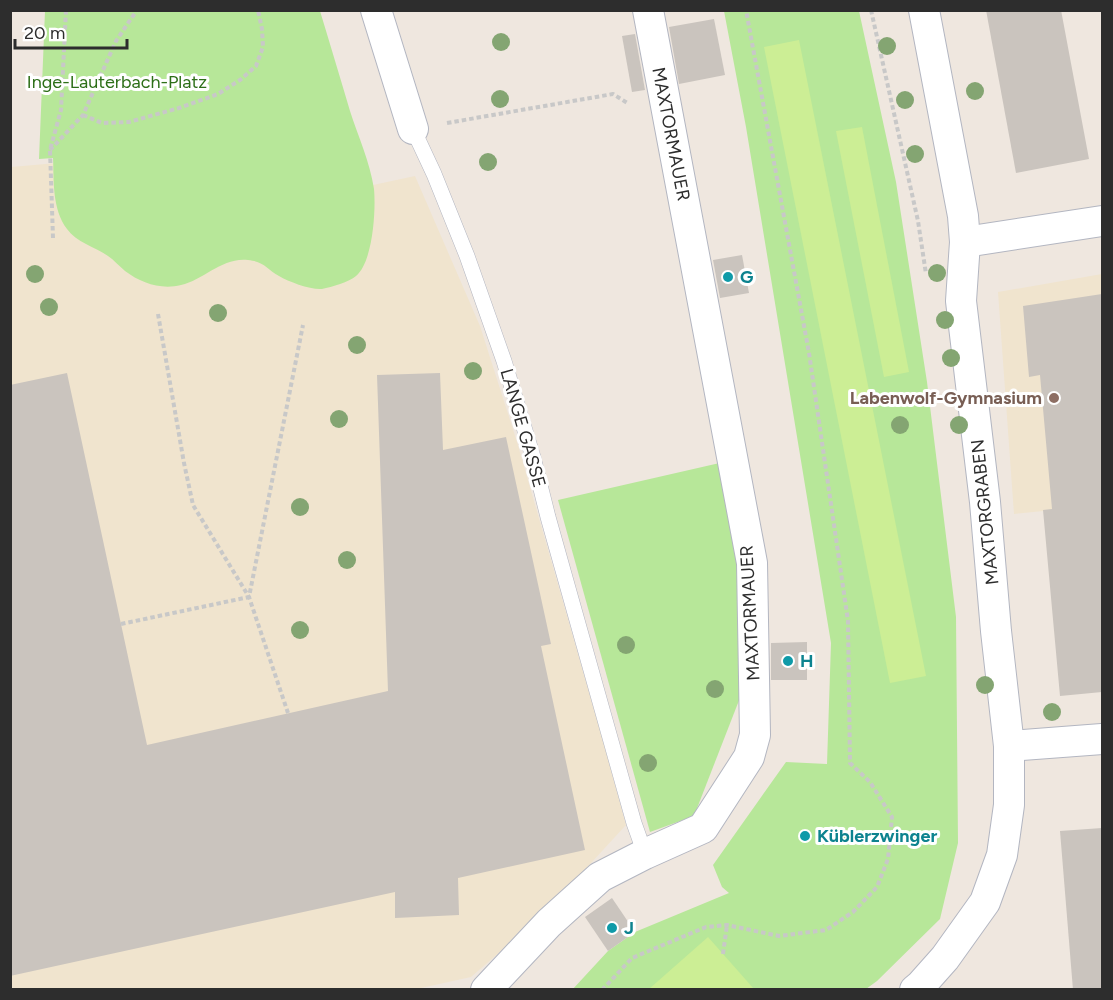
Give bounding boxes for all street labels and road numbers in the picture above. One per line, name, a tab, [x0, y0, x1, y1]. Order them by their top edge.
street label: MAXTORMAUER	[647, 65, 695, 203]
street label: LANGE GASSE	[496, 366, 550, 490]
street label: MAXTORGRABEN	[966, 438, 1004, 586]
street label: MAXTORMAUER	[735, 545, 765, 681]

